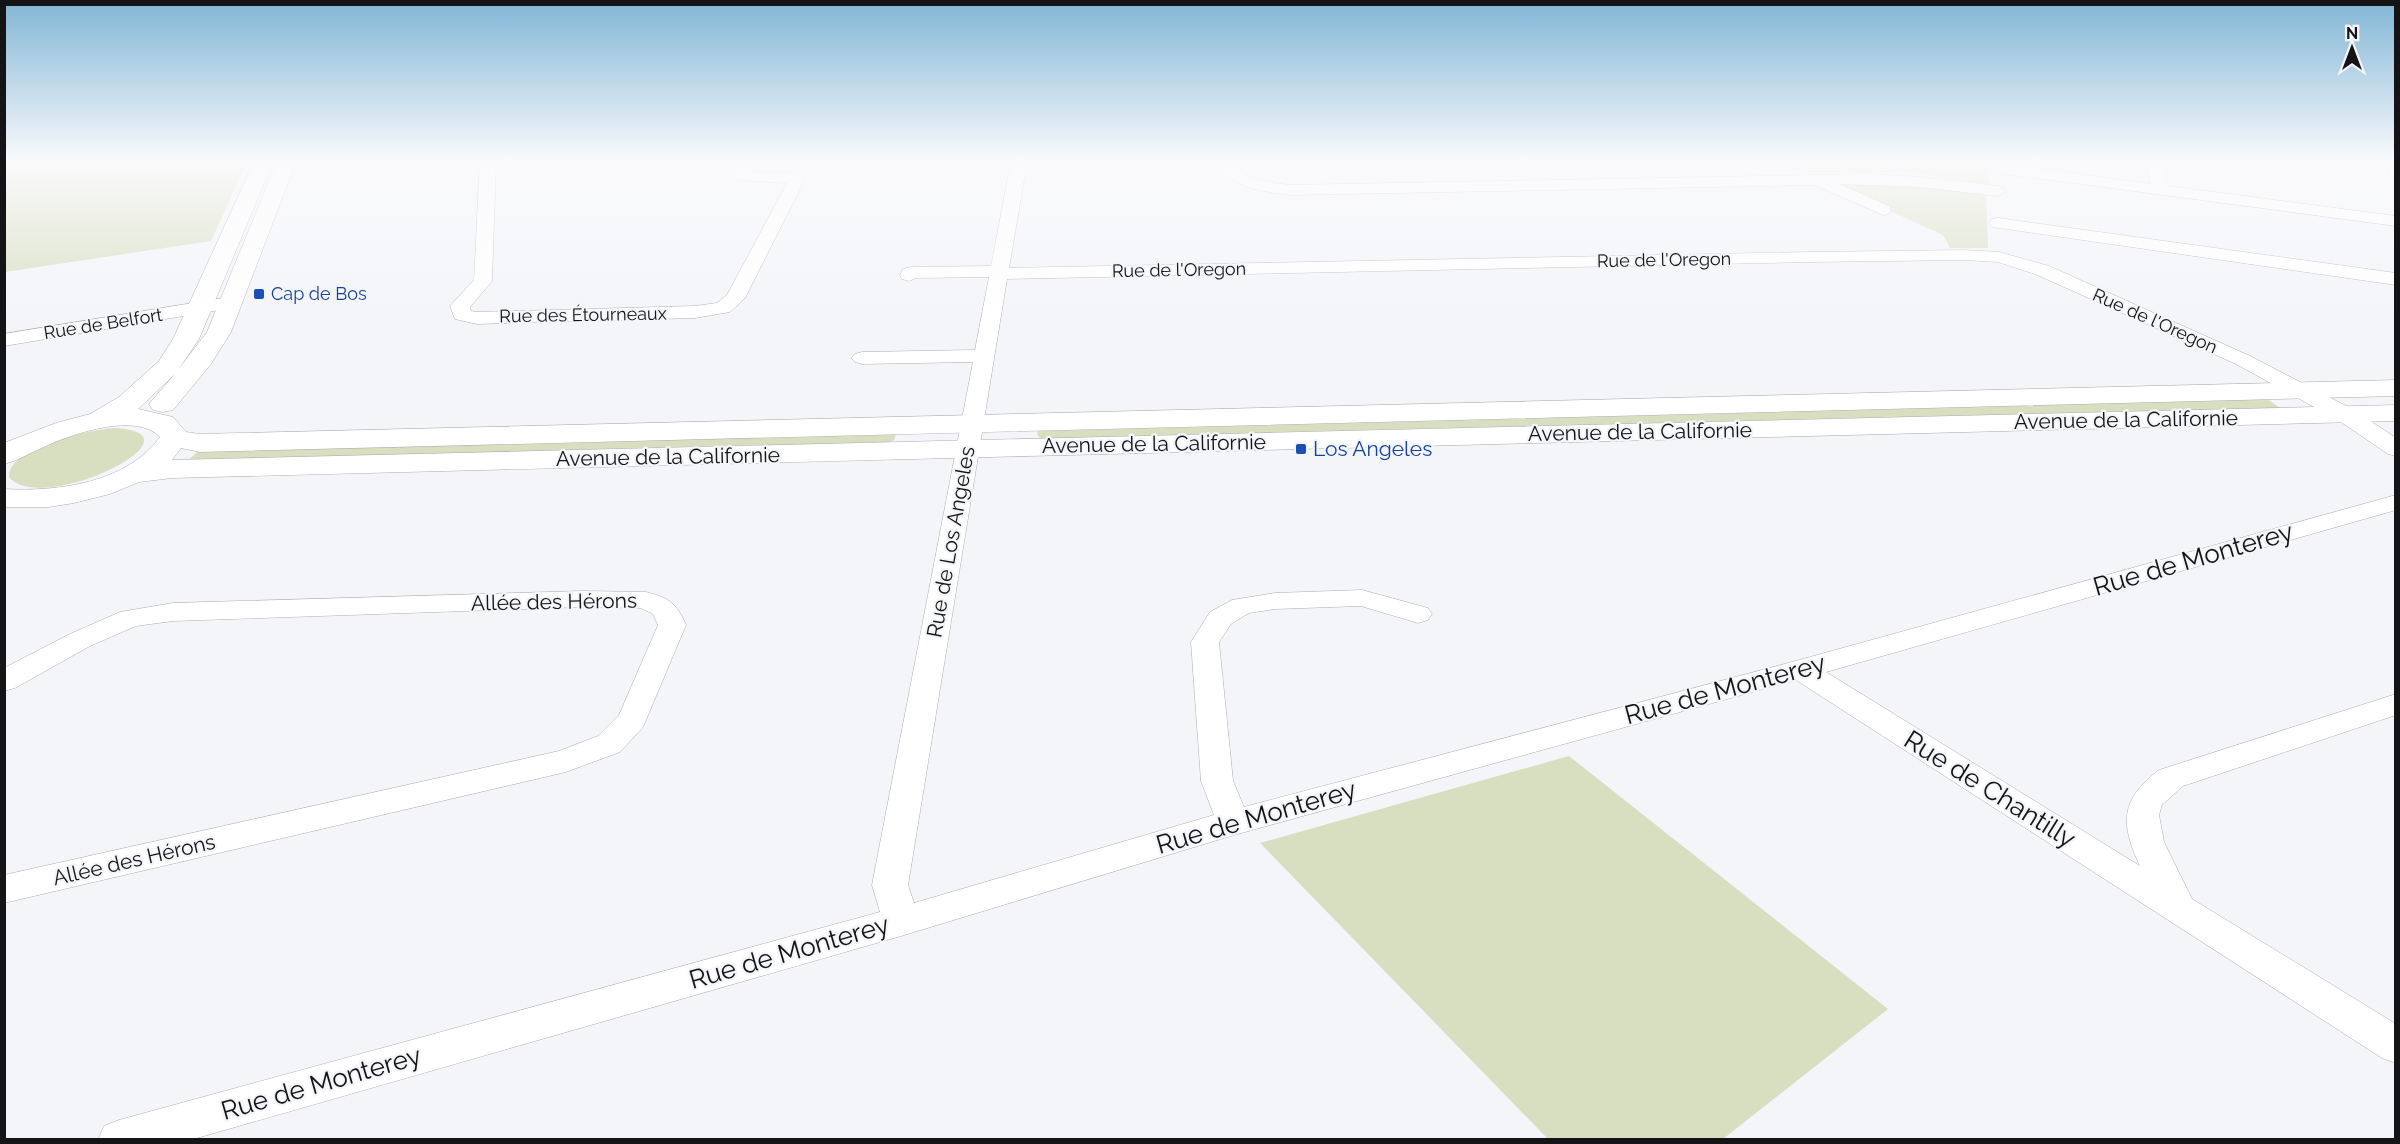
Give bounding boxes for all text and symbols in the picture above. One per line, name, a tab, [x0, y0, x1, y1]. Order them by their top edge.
north arrow	[2322, 18, 2382, 78]
text: N	[2346, 24, 2358, 43]
street label: Rue de l'Oregon	[1597, 248, 1731, 271]
street label: Rue de l'Oregon	[1112, 258, 1246, 281]
place label: Cap de Bos	[271, 283, 367, 304]
street label: Rue de l'Oregon	[2090, 284, 2221, 357]
marker: Cap de Bos	[252, 287, 266, 301]
street label: Rue des Étourneaux	[499, 302, 667, 326]
street label: Rue de Belfort	[42, 304, 164, 343]
street label: Avenue de la Californie	[2014, 405, 2238, 434]
street label: Avenue de la Californie	[1528, 417, 1752, 446]
street label: Avenue de la Californie	[1042, 429, 1266, 458]
place label: Los Angeles	[1313, 436, 1432, 461]
street label: Avenue de la Californie	[556, 442, 780, 471]
marker: Los Angeles	[1294, 442, 1308, 456]
street label: Rue de Los Angeles	[921, 444, 980, 639]
street label: Rue de Monterey	[2090, 516, 2296, 602]
street label: Allée des Hérons	[471, 588, 637, 615]
street label: Rue de Monterey	[1621, 648, 1829, 730]
street label: Rue de Chantilly	[1899, 724, 2081, 854]
street label: Rue de Monterey	[1153, 774, 1359, 860]
street label: Allée des Hérons	[50, 829, 218, 890]
street label: Rue de Monterey	[686, 909, 892, 995]
street label: Rue de Monterey	[218, 1040, 424, 1126]

